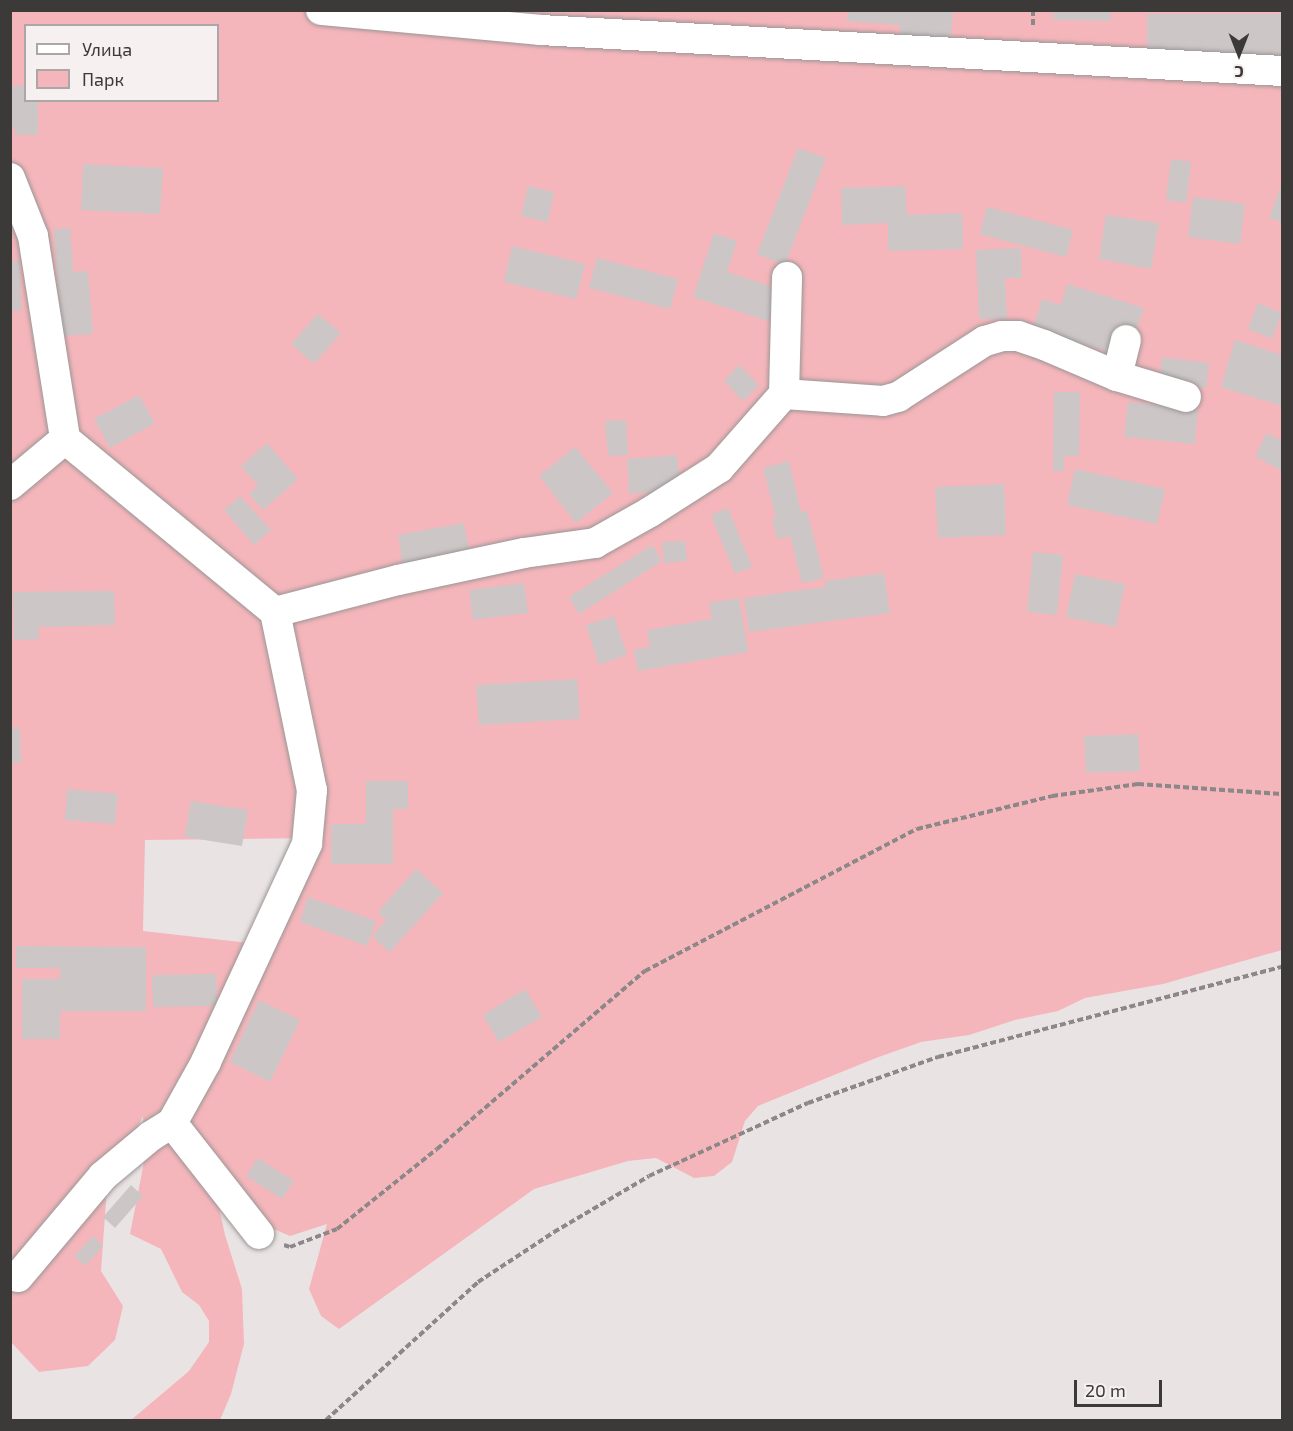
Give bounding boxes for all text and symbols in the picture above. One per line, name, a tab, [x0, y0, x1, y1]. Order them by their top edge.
legend	[24, 24, 219, 102]
north arrow	[1209, 24, 1269, 84]
text: Улица	[82, 38, 132, 60]
text: С	[1234, 63, 1244, 82]
text: Парк	[82, 68, 124, 90]
scale bar	[1077, 1368, 1166, 1406]
text: 20 m	[1085, 1379, 1126, 1401]

